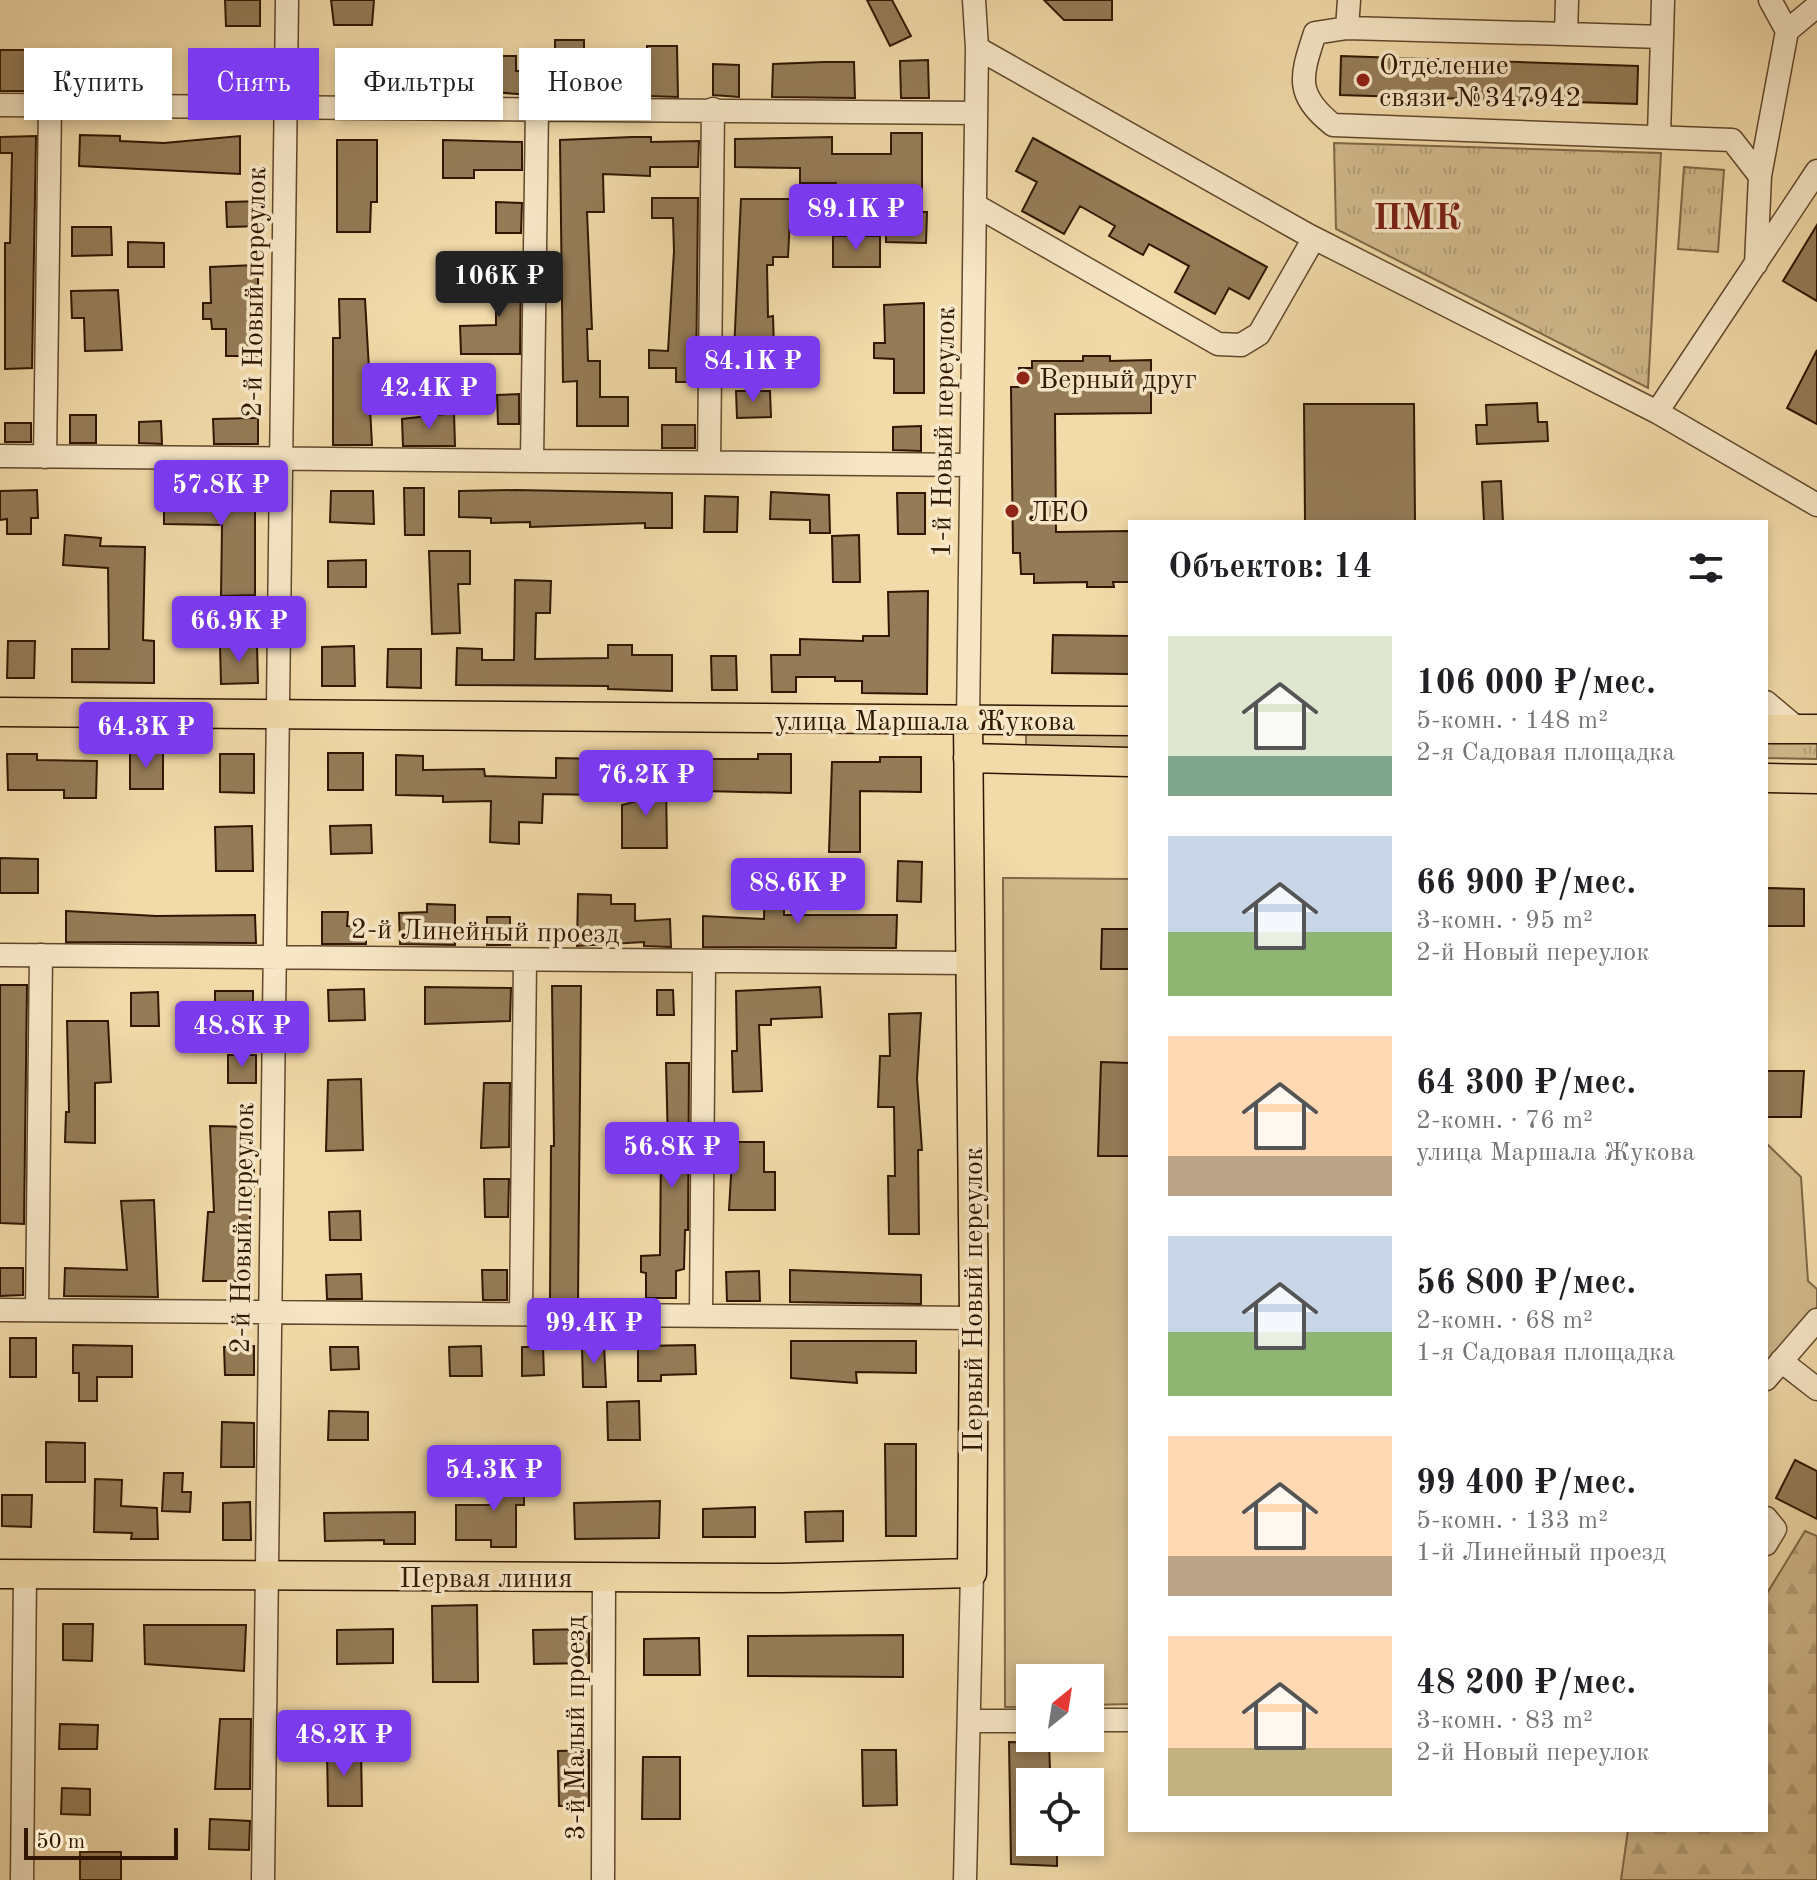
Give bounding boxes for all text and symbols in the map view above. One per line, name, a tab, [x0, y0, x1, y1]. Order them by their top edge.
chip: Купить	[24, 48, 172, 120]
chip: Снять	[188, 48, 319, 120]
chip: Фильтры	[335, 48, 503, 120]
chip: Новое	[519, 48, 651, 120]
place label: Отделение связи №347942	[1379, 53, 1582, 113]
marker: Отделение связи №347942	[1354, 71, 1372, 89]
street label: 2-й Новый переулок	[240, 166, 272, 418]
pin: 89.1K ₽	[782, 184, 930, 252]
text: 89.1K ₽	[807, 197, 905, 223]
district label: ПМК	[1373, 202, 1461, 238]
pin: 106K ₽	[434, 251, 564, 319]
text: 106K ₽	[454, 264, 544, 290]
street label: 1-й Новый переулок	[929, 306, 961, 558]
pin: 84.1K ₽	[679, 336, 827, 404]
text: 84.1K ₽	[704, 349, 802, 375]
pin: 42.4K ₽	[355, 363, 503, 431]
place label: Верный друг	[1039, 367, 1197, 395]
marker: Верный друг	[1014, 369, 1032, 387]
text: 42.4K ₽	[380, 376, 478, 402]
pin: 57.8K ₽	[147, 460, 295, 528]
text: 57.8K ₽	[172, 473, 270, 499]
place label: ЛЕО	[1028, 500, 1089, 528]
marker: ЛЕО	[1003, 502, 1021, 520]
icon: filters	[1684, 546, 1728, 590]
text: Объектов: 14	[1168, 551, 1372, 585]
pin: 66.9K ₽	[165, 596, 313, 664]
text: 66.9K ₽	[190, 609, 288, 635]
text: 106 000 ₽/мес.	[1416, 667, 1656, 701]
icon: home	[1232, 668, 1328, 764]
pin: 64.3K ₽	[72, 702, 220, 770]
text: 5-комн. · 148 m²	[1416, 708, 1608, 734]
street label: улица Маршала Жукова	[775, 709, 1075, 737]
text: 64.3K ₽	[97, 715, 195, 741]
text: 2-я Cадовая площадка	[1416, 740, 1675, 766]
pin: 76.2K ₽	[572, 750, 720, 818]
text: 76.2K ₽	[597, 763, 695, 789]
pin: 88.6K ₽	[724, 858, 872, 926]
text: 66 900 ₽/мес.	[1416, 867, 1636, 901]
icon: home	[1232, 868, 1328, 964]
text: 88.6K ₽	[749, 871, 847, 897]
text: 3-комн. · 95 m²	[1416, 908, 1593, 934]
street label: 2-й Линейный проезд	[350, 917, 620, 949]
text: 2-й Новый переулок	[1416, 940, 1649, 966]
pin: 48.8K ₽	[168, 1001, 316, 1069]
text: 48.8K ₽	[193, 1014, 291, 1040]
text: 64 300 ₽/мес.	[1416, 1067, 1636, 1101]
icon: home	[1232, 1068, 1328, 1164]
street label: 2-й Новый переулок	[228, 1102, 260, 1354]
text: 2-комн. · 76 m²	[1416, 1108, 1593, 1134]
pin: 56.8K ₽	[598, 1122, 746, 1190]
text: 56.8K ₽	[623, 1135, 721, 1161]
text: улица Маршала Жукова	[1416, 1140, 1695, 1166]
street label: Первый Новый переулок	[961, 1147, 989, 1453]
text: 56 800 ₽/мес.	[1416, 1267, 1636, 1301]
icon: home	[1232, 1268, 1328, 1364]
pin: 99.4K ₽	[520, 1298, 668, 1366]
text: 2-комн. · 68 m²	[1416, 1308, 1593, 1334]
text: 99.4K ₽	[545, 1311, 643, 1337]
text: 1-я Садовая площадка	[1416, 1340, 1675, 1366]
pin: 54.3K ₽	[420, 1445, 568, 1513]
text: 54.3K ₽	[445, 1458, 543, 1484]
text: 99 400 ₽/мес.	[1416, 1467, 1636, 1501]
icon: home	[1232, 1468, 1328, 1564]
text: 5-комн. · 133 m²	[1416, 1508, 1608, 1534]
text: 1-й Линейный проезд	[1416, 1540, 1666, 1566]
street label: Первая линия	[399, 1566, 573, 1594]
street label: 3-й Малый проезд	[563, 1615, 591, 1840]
north arrow	[1016, 1664, 1104, 1752]
map controls	[1016, 1664, 1104, 1856]
text: 48 200 ₽/мес.	[1416, 1667, 1636, 1701]
icon: home	[1232, 1668, 1328, 1764]
text: 3-комн. · 83 m²	[1416, 1708, 1593, 1734]
pin: 48.2K ₽	[270, 1710, 418, 1778]
text: 48.2K ₽	[295, 1723, 393, 1749]
text: 2-й Новый переулок	[1416, 1740, 1649, 1766]
button: locate	[1016, 1768, 1104, 1856]
scale bar	[24, 1824, 178, 1860]
text: 50 m	[36, 1831, 85, 1853]

